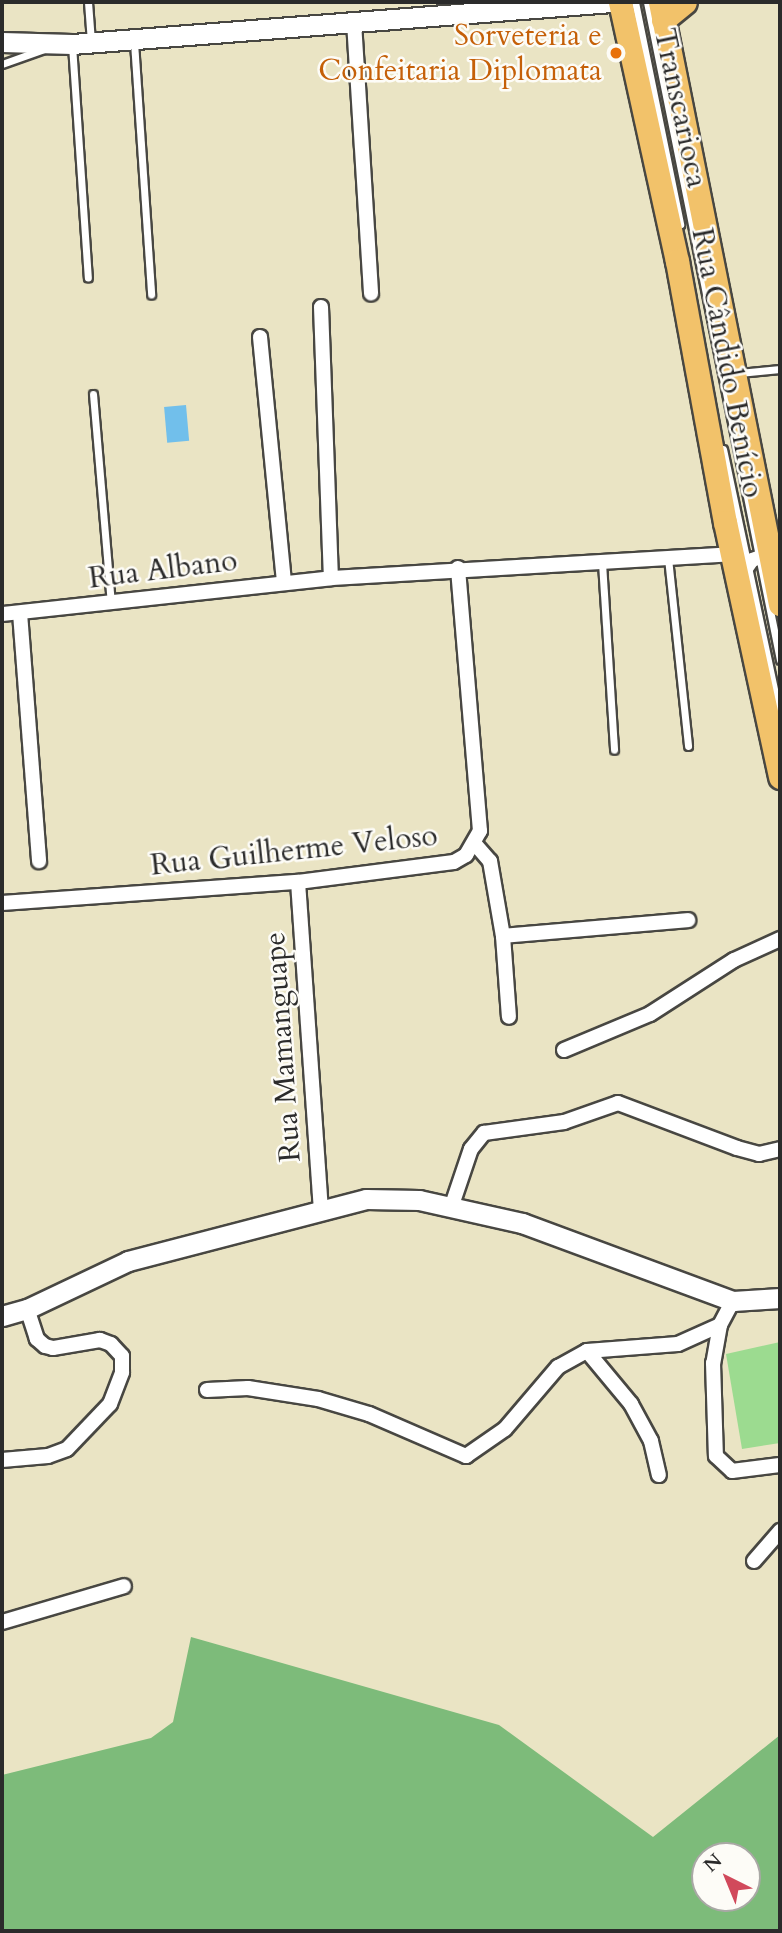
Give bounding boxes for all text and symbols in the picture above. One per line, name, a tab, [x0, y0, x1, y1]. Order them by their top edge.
place label: Sorveteria e Confeitaria Diplomata	[318, 18, 602, 88]
street label: Transcarioca	[646, 25, 714, 191]
marker: Sorveteria e Confeitaria Diplomata	[608, 45, 624, 61]
street label: Rua Cândido Benício	[683, 225, 771, 501]
street label: Rua Albano	[87, 543, 239, 597]
street label: Rua Guilherme Veloso	[149, 818, 439, 884]
street label: Rua Mamanguape	[257, 931, 309, 1163]
north arrow	[691, 1842, 761, 1912]
text: N	[698, 1848, 728, 1878]

